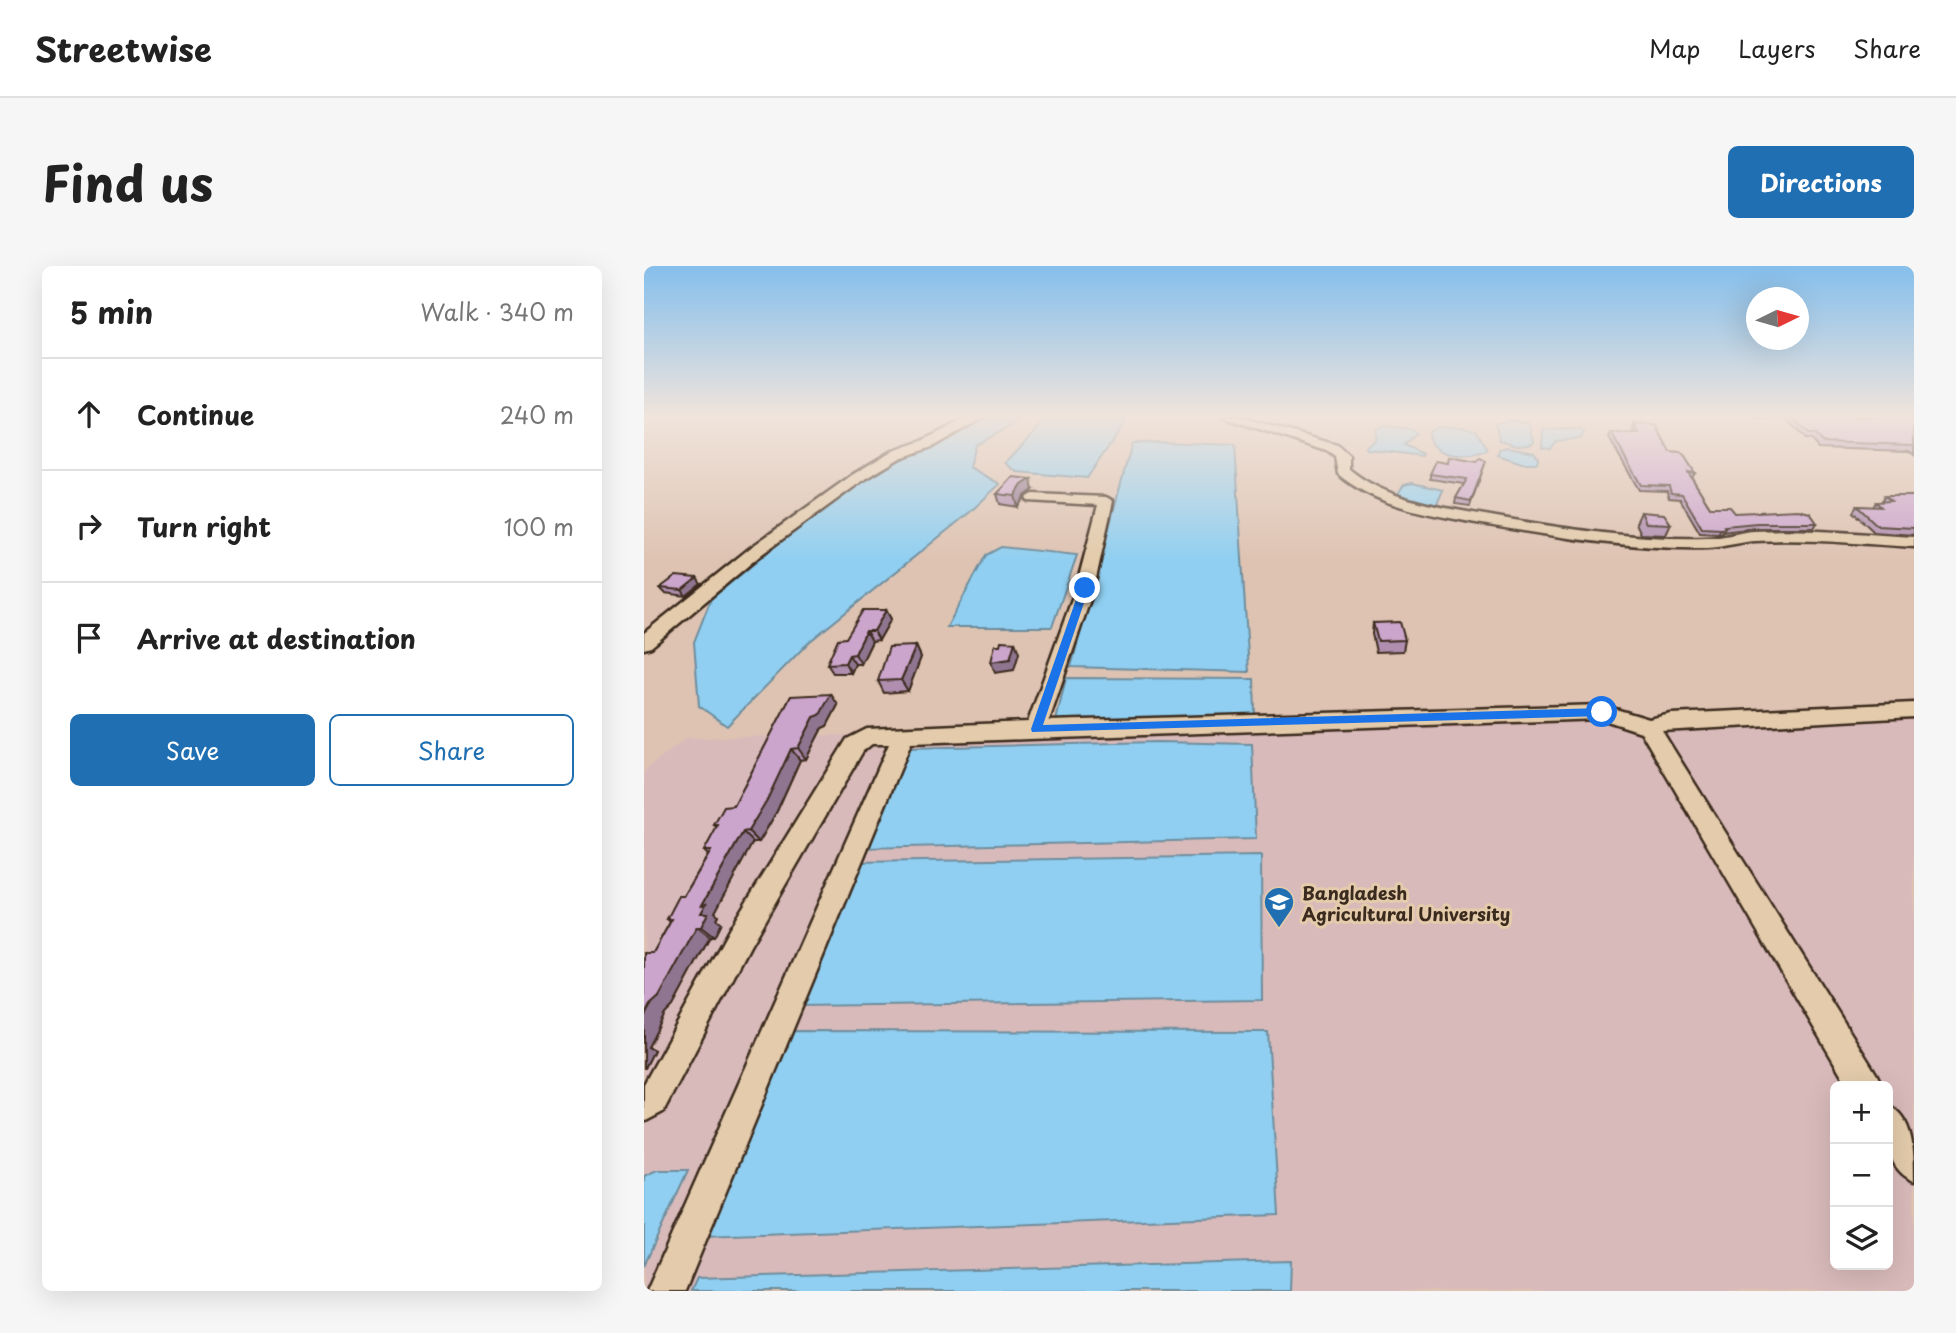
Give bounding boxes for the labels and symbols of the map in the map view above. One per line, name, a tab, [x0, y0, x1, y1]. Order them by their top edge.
north arrow	[1746, 287, 1809, 350]
route end	[1069, 572, 1100, 603]
route start	[1586, 696, 1617, 727]
place label: Bangladesh Agricultural University	[1302, 879, 1510, 927]
school or university icon: Bangladesh Agricultural University	[1262, 885, 1296, 929]

